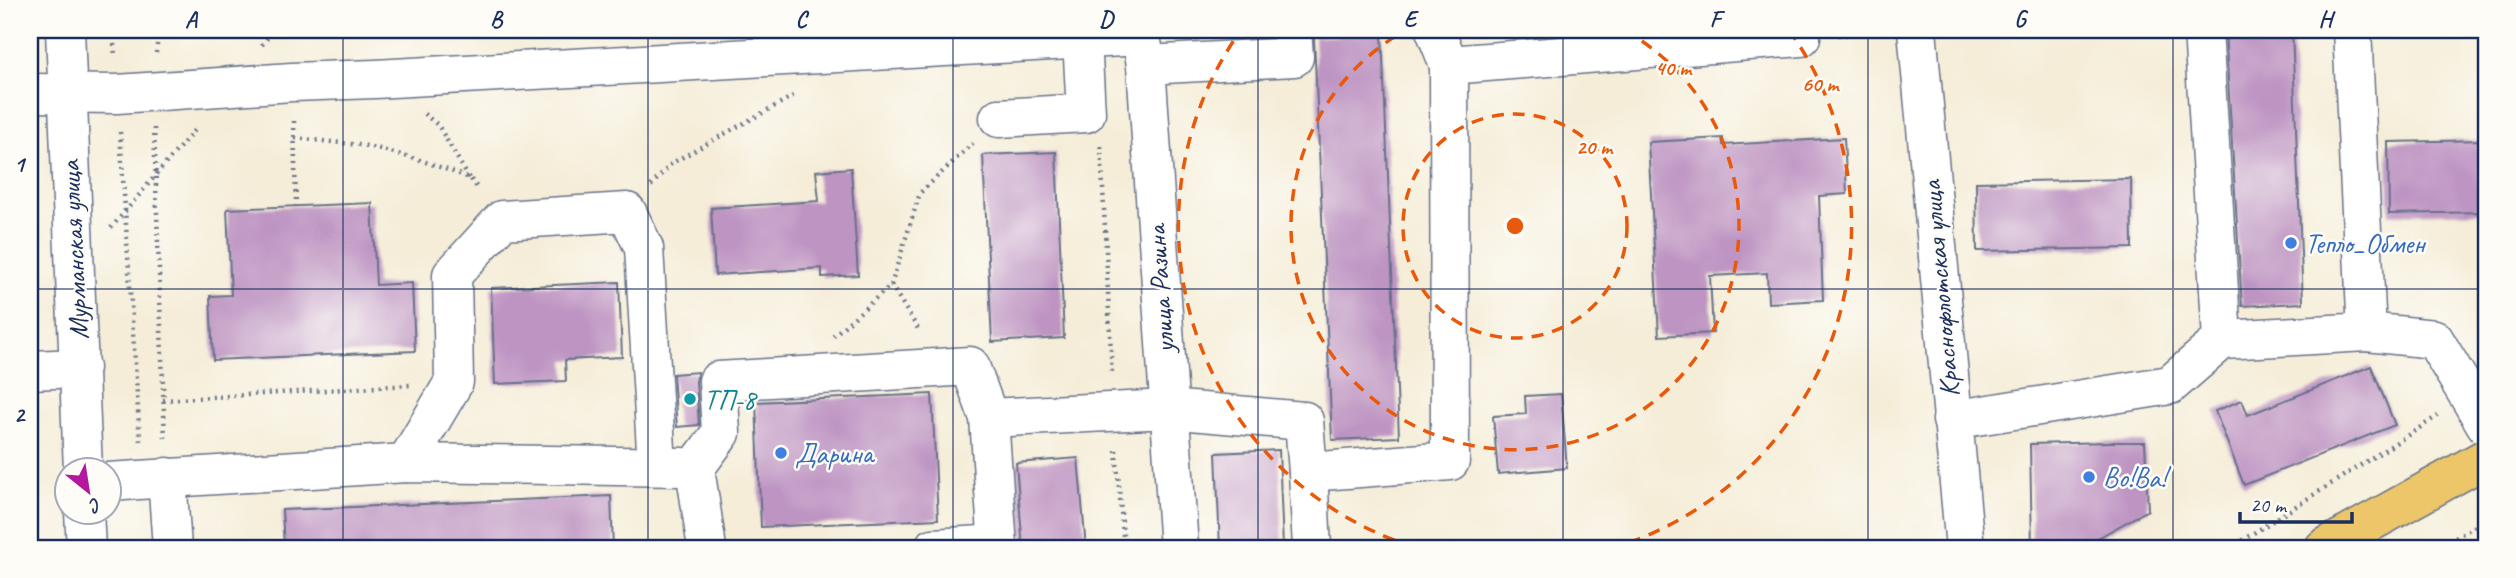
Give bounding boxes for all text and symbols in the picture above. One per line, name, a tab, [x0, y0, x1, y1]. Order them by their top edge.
text: A	[185, 5, 199, 34]
text: B	[490, 5, 504, 34]
text: C	[796, 5, 810, 34]
text: D	[1099, 5, 1115, 34]
text: E	[1404, 5, 1420, 34]
text: F	[1710, 5, 1726, 34]
text: G	[2014, 5, 2029, 34]
text: H	[2318, 5, 2336, 34]
text: 40 m	[1655, 55, 1693, 81]
text: 60 m	[1802, 71, 1840, 97]
text: 20 m	[1576, 134, 1614, 160]
text: 1	[14, 150, 27, 179]
street label: Мурманская улица	[52, 158, 96, 340]
street label: Краснофлотская улица	[1913, 178, 1967, 399]
centre of rings	[1503, 214, 1527, 238]
street label: улица Разина	[1138, 221, 1182, 356]
place label: Тепло_Обмен	[2305, 226, 2427, 261]
marker: Тепло_Обмен	[2283, 235, 2299, 251]
place label: ТП-8	[704, 382, 758, 417]
marker: ТП-8	[682, 391, 698, 407]
text: 2	[14, 400, 27, 429]
place label: Дарина	[795, 436, 875, 471]
marker: Дарина	[773, 445, 789, 461]
north arrow	[52, 456, 122, 526]
place label: Во!Ва!	[2103, 460, 2172, 495]
marker: Во!Ва!	[2081, 469, 2097, 485]
scale bar	[2240, 480, 2352, 524]
text: С	[84, 492, 106, 519]
text: 20 m	[2250, 492, 2288, 518]

